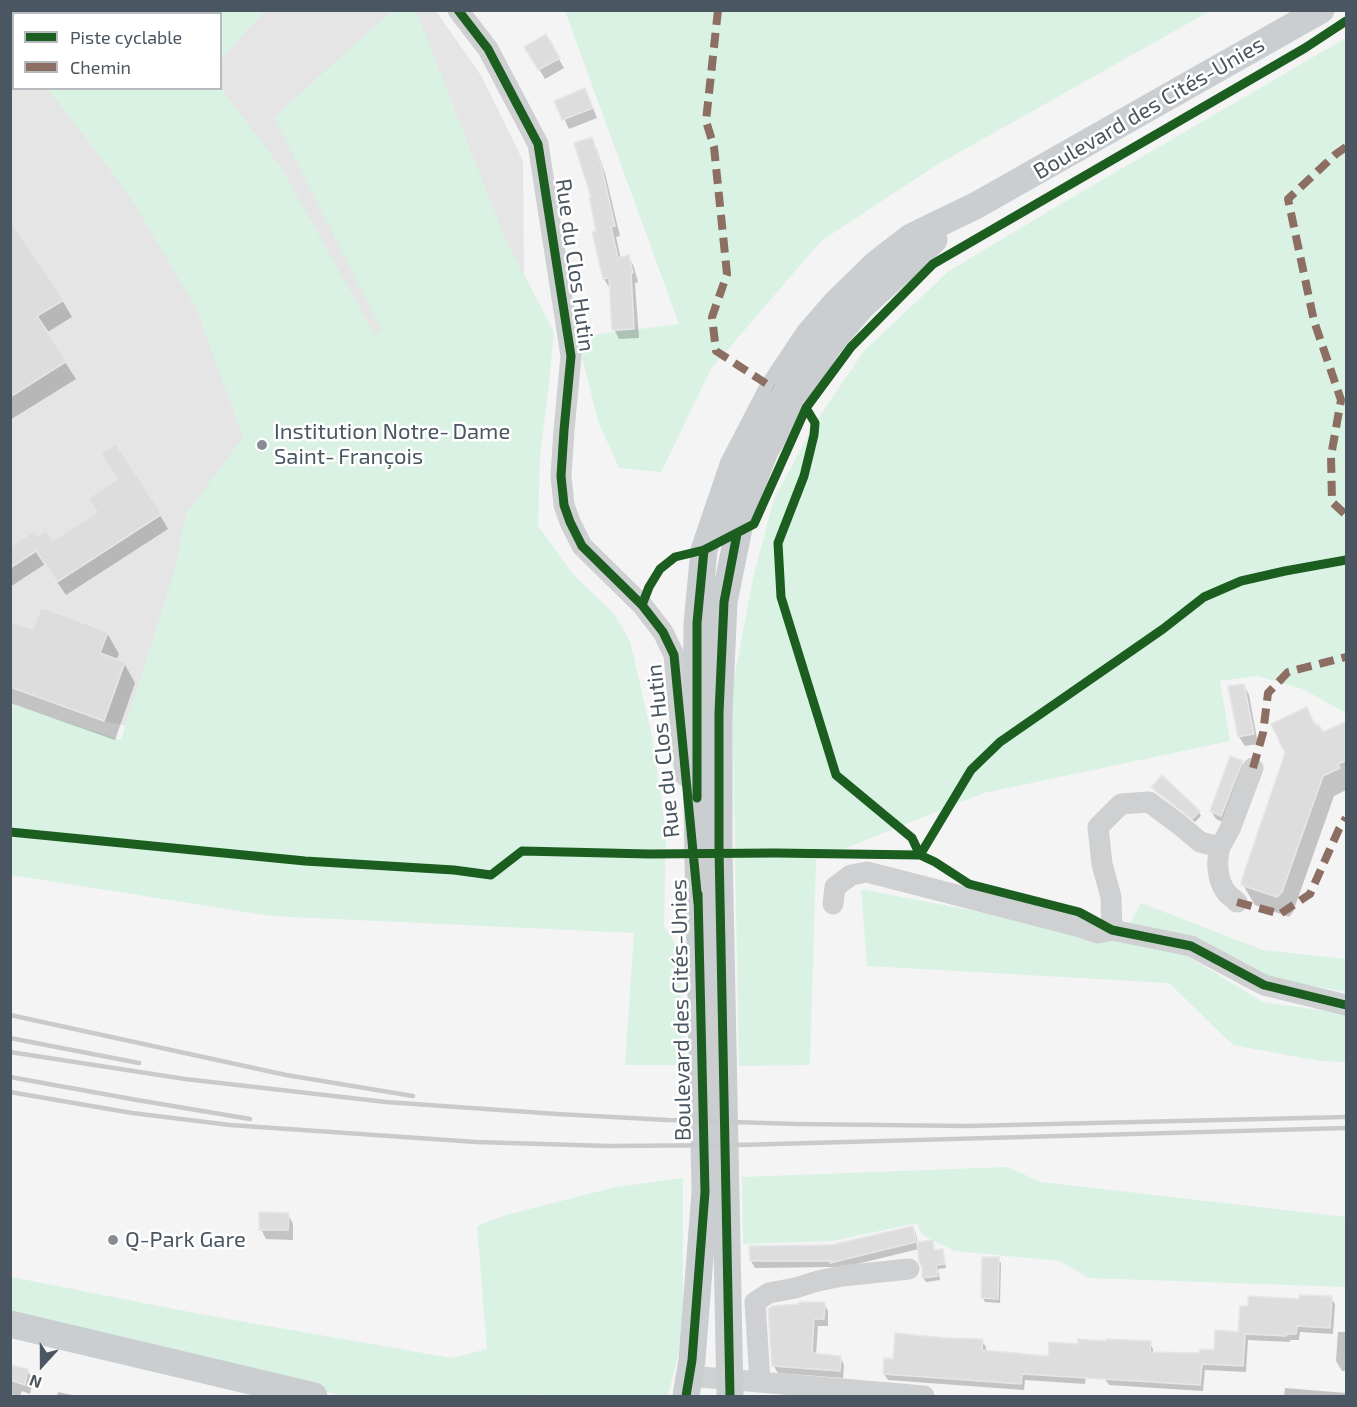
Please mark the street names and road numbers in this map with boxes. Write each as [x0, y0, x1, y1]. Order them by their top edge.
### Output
street label: Boulevard des Cités-Unies [1029, 31, 1269, 185]
street label: Rue du Clos Hutin [550, 177, 600, 353]
street label: Rue du Clos Hutin [641, 663, 685, 839]
street label: Boulevard des Cités-Unies [666, 879, 696, 1141]

